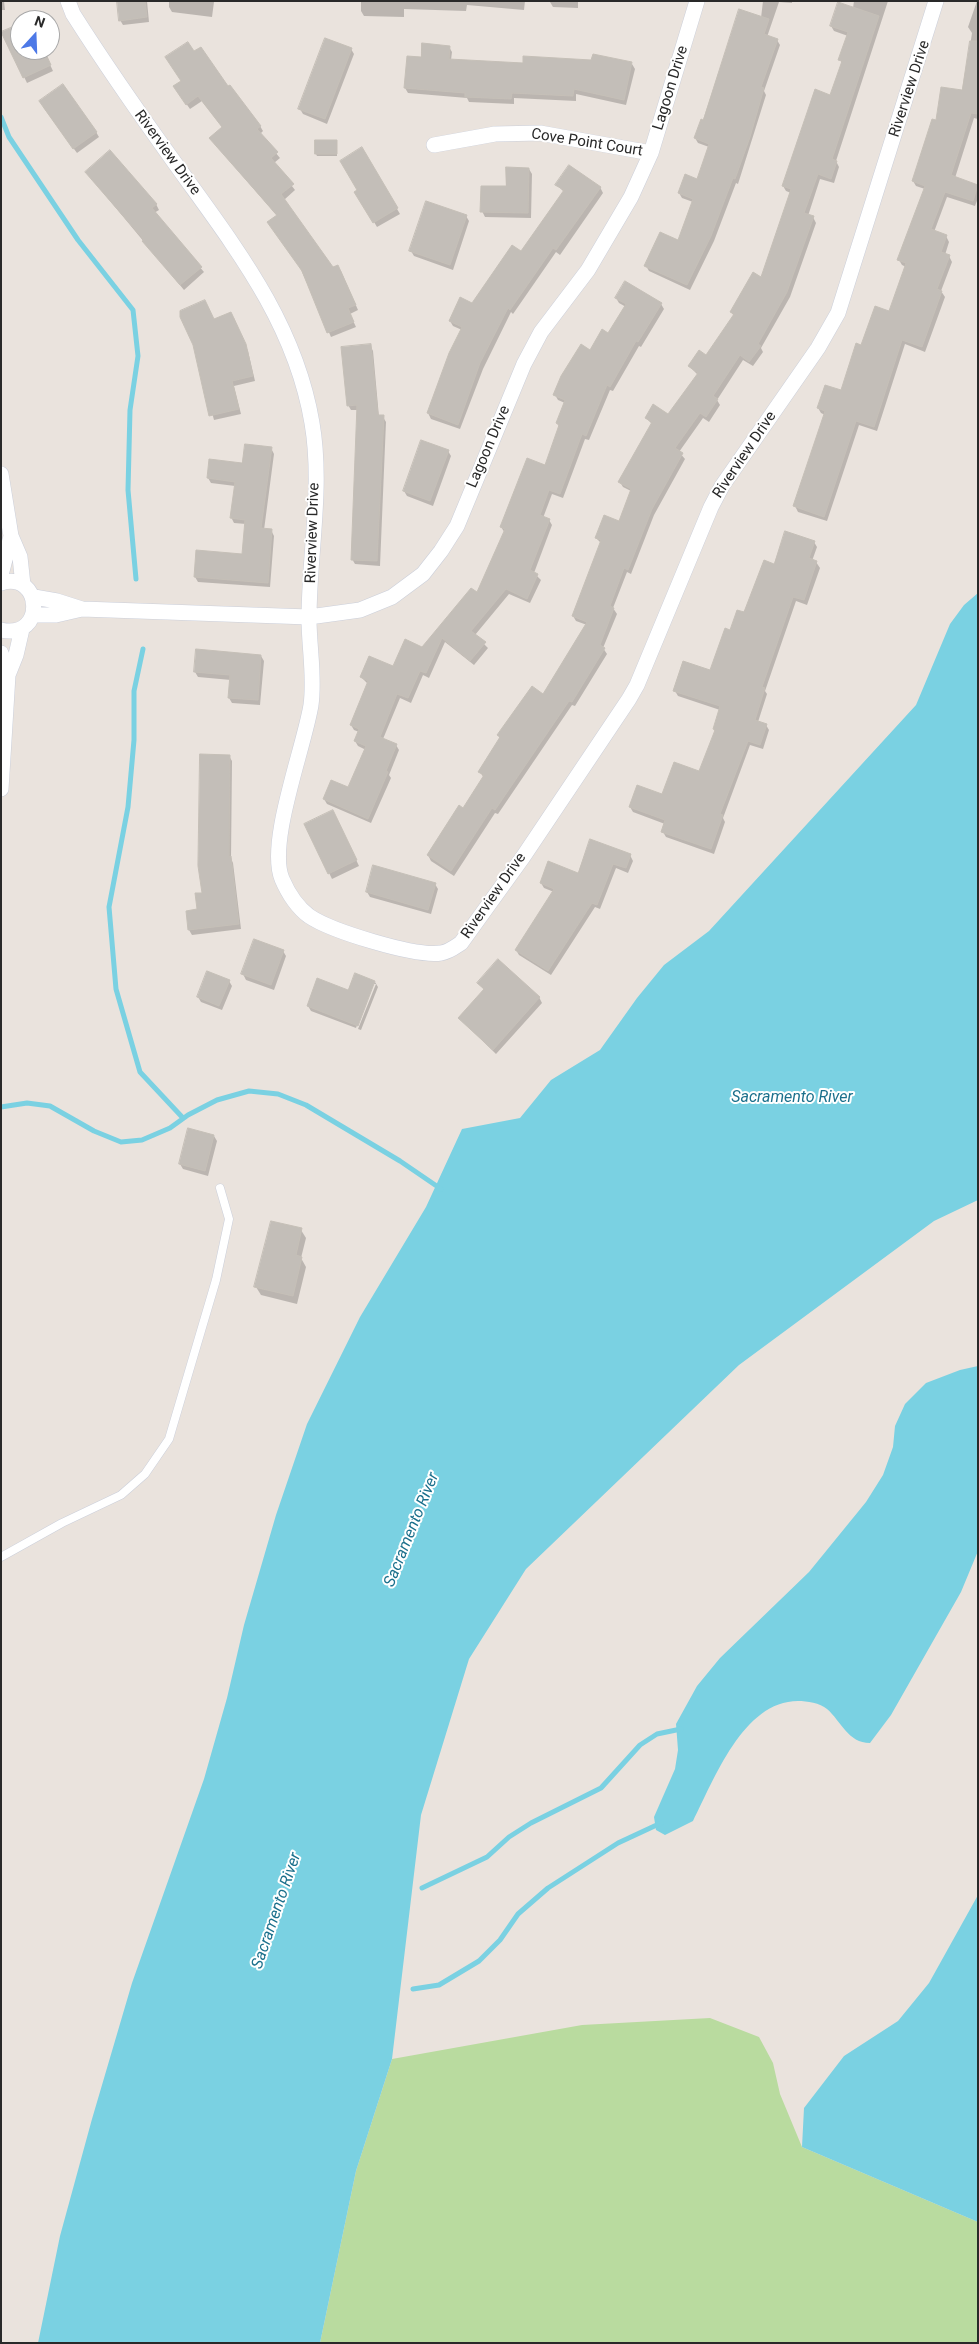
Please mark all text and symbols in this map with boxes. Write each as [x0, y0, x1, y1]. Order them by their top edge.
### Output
north arrow [10, 10, 60, 60]
text: N [32, 13, 47, 31]
street label: Riverview Drive [886, 38, 934, 140]
street label: Lagoon Drive [650, 44, 692, 132]
street label: Riverview Drive [130, 107, 204, 199]
street label: Cove Point Court [530, 125, 644, 161]
street label: Lagoon Drive [464, 403, 514, 491]
street label: Riverview Drive [709, 408, 781, 502]
street label: Riverview Drive [302, 482, 324, 584]
street label: Riverview Drive [458, 850, 530, 942]
water label: Sacramento River [731, 1088, 853, 1108]
water label: Sacramento River [380, 1470, 444, 1590]
water label: Sacramento River [248, 1850, 306, 1972]

